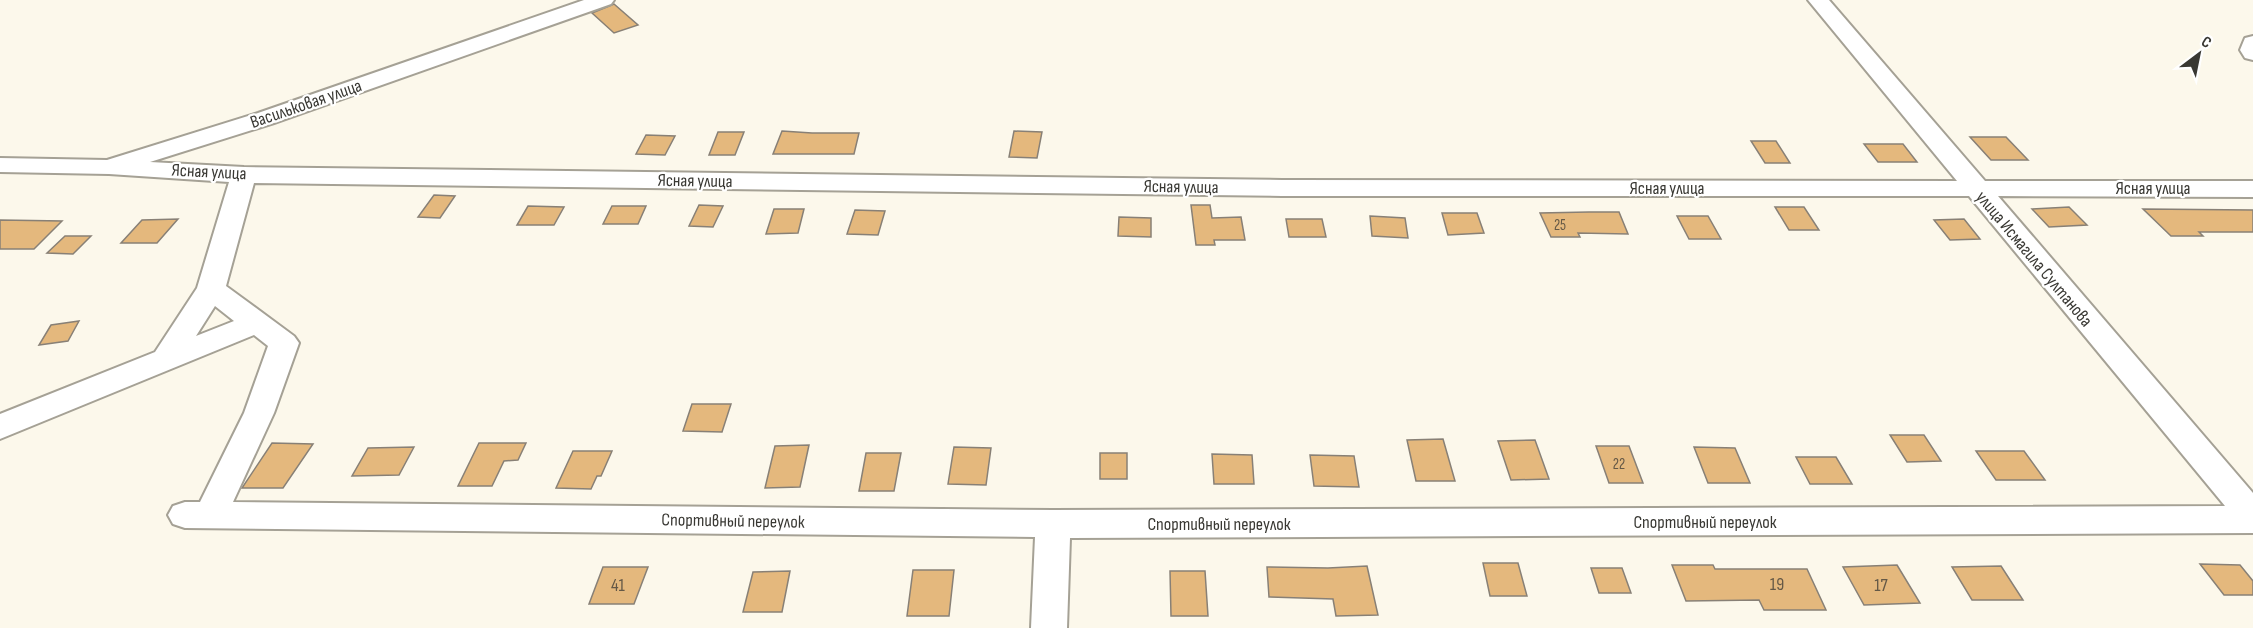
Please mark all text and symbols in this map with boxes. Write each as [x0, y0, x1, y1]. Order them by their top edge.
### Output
north arrow [2169, 24, 2229, 84]
text: С [2198, 32, 2215, 53]
street label: Васильковая улица [247, 75, 365, 133]
street label: Ясная улица [171, 160, 247, 184]
street label: Ясная улица [657, 170, 733, 192]
street label: Ясная улица [1143, 176, 1219, 198]
street label: Ясная улица [1630, 178, 1704, 199]
street label: Ясная улица [2116, 178, 2190, 199]
street label: улица Исмагила Султанова [1971, 187, 2097, 331]
house number: 25 [1554, 216, 1566, 235]
house number: 22 [1613, 455, 1625, 474]
street label: Спортивный переулок [661, 509, 805, 533]
street label: Спортивный переулок [1633, 512, 1777, 533]
street label: Спортивный переулок [1147, 514, 1291, 535]
house number: 19 [1770, 574, 1784, 595]
house number: 41 [611, 575, 626, 596]
house number: 17 [1874, 575, 1889, 596]

